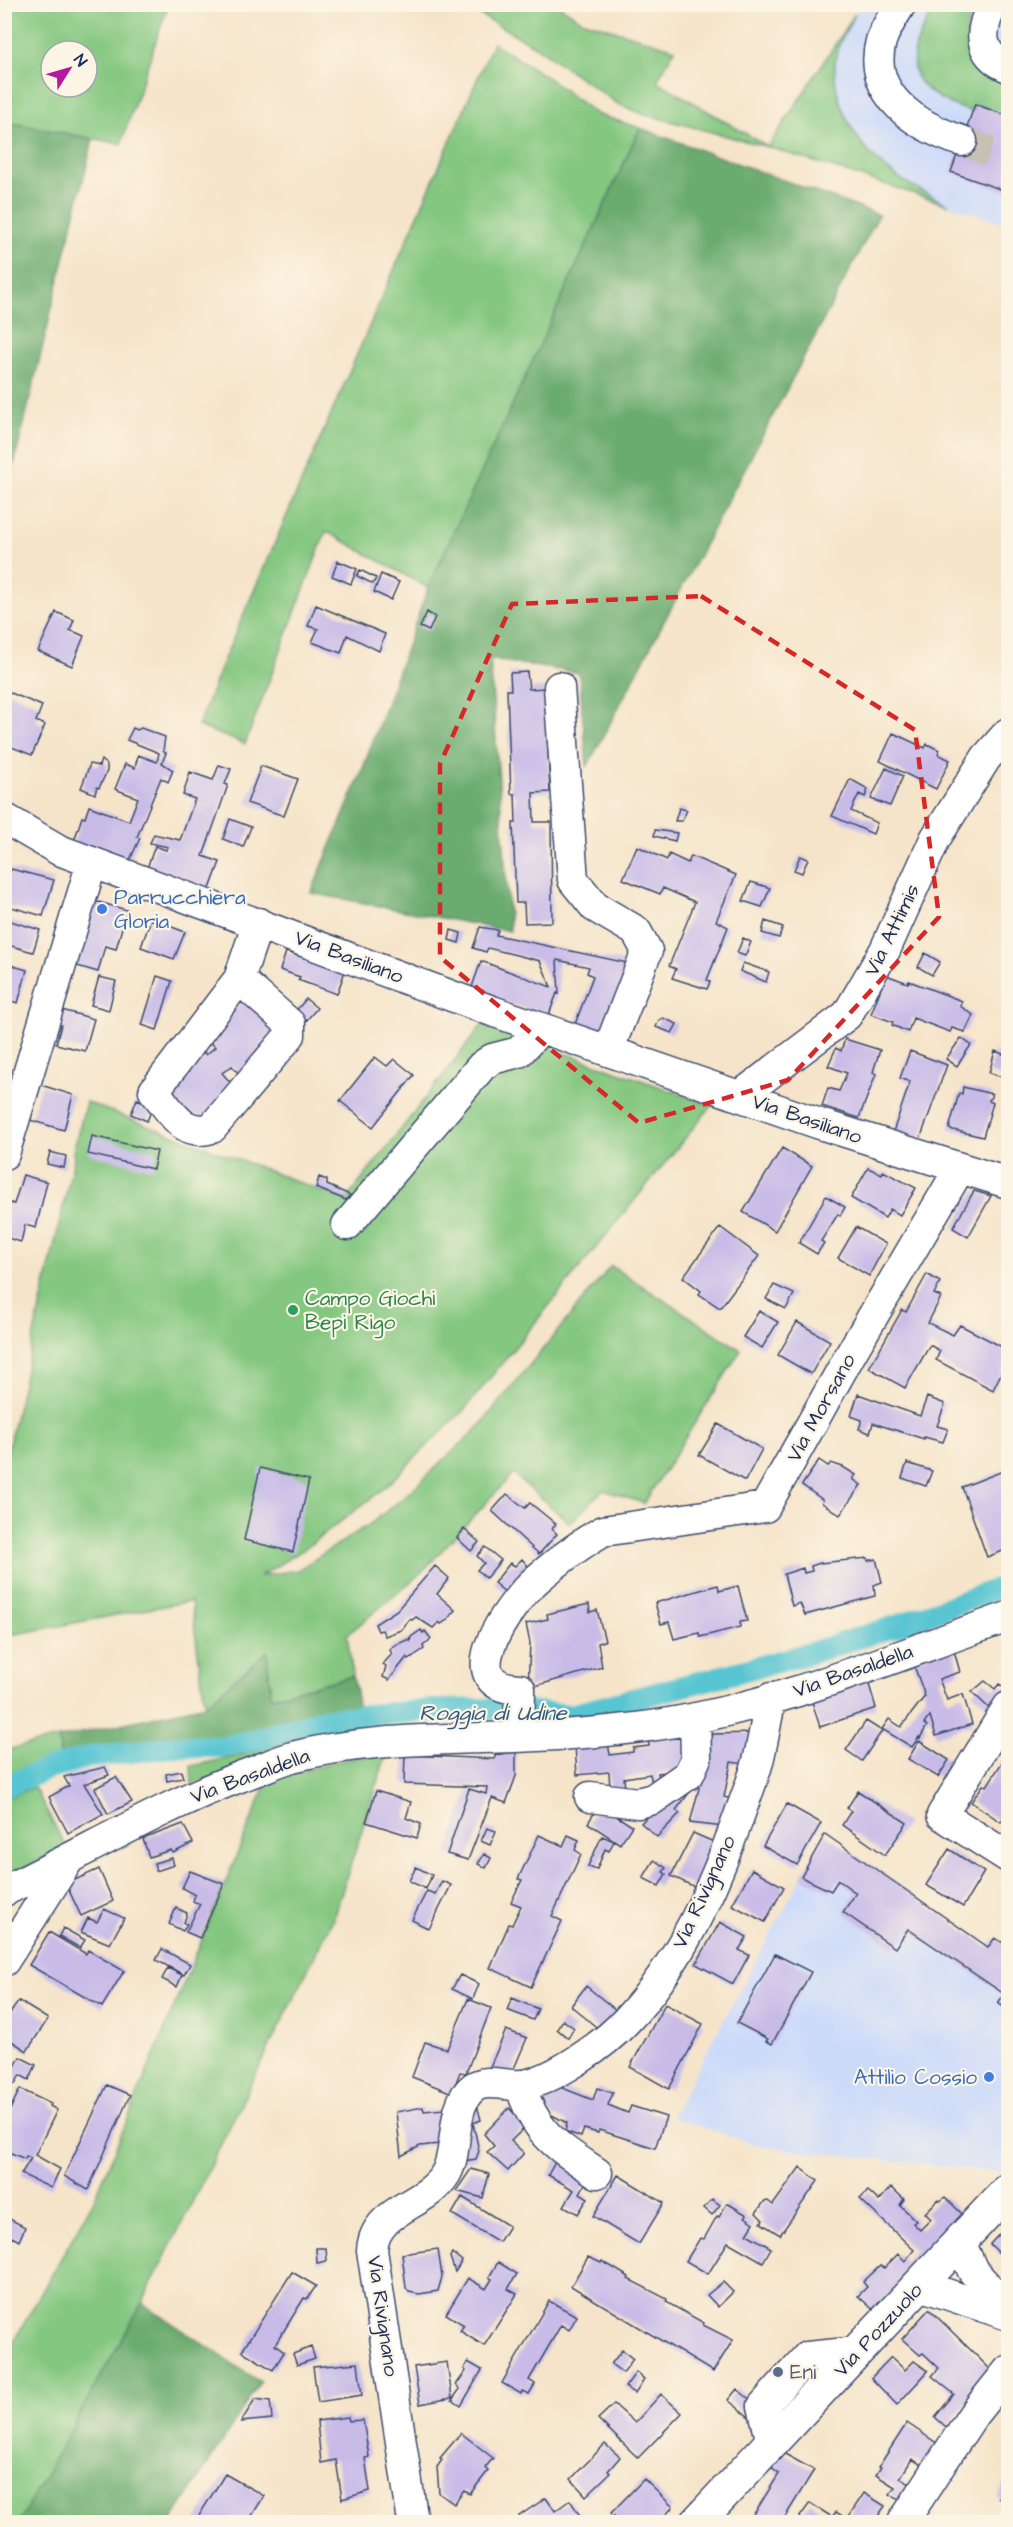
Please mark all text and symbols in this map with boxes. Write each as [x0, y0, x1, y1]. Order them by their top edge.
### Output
north arrow [39, 39, 99, 99]
text: N [68, 50, 92, 71]
street label: Via Attimis [857, 879, 927, 981]
place label: Parrucchiera Gloria [114, 883, 246, 936]
marker: Parrucchiera Gloria [95, 902, 109, 916]
street label: Via Basiliano [290, 923, 408, 991]
street label: Via Basiliano [748, 1087, 866, 1151]
place label: Campo Giochi Bepi Rigo [305, 1284, 435, 1339]
marker: Campo Giochi Bepi Rigo [286, 1303, 300, 1317]
street label: Via Morsano [779, 1348, 863, 1467]
street label: Via Basaldella [789, 1637, 917, 1705]
water label: Roggia di Udine [419, 1698, 568, 1730]
street label: Via Basaldella [186, 1741, 314, 1811]
street label: Via Rivignano [665, 1830, 745, 1954]
place label: Attilio Cossio [854, 2063, 977, 2092]
marker: Attilio Cossio [982, 2070, 996, 2084]
street label: Via Rivignano [358, 2254, 406, 2379]
street label: Via Pozzuolo [827, 2276, 929, 2383]
place label: Eni [790, 2358, 816, 2387]
marker: Eni [771, 2365, 785, 2379]

